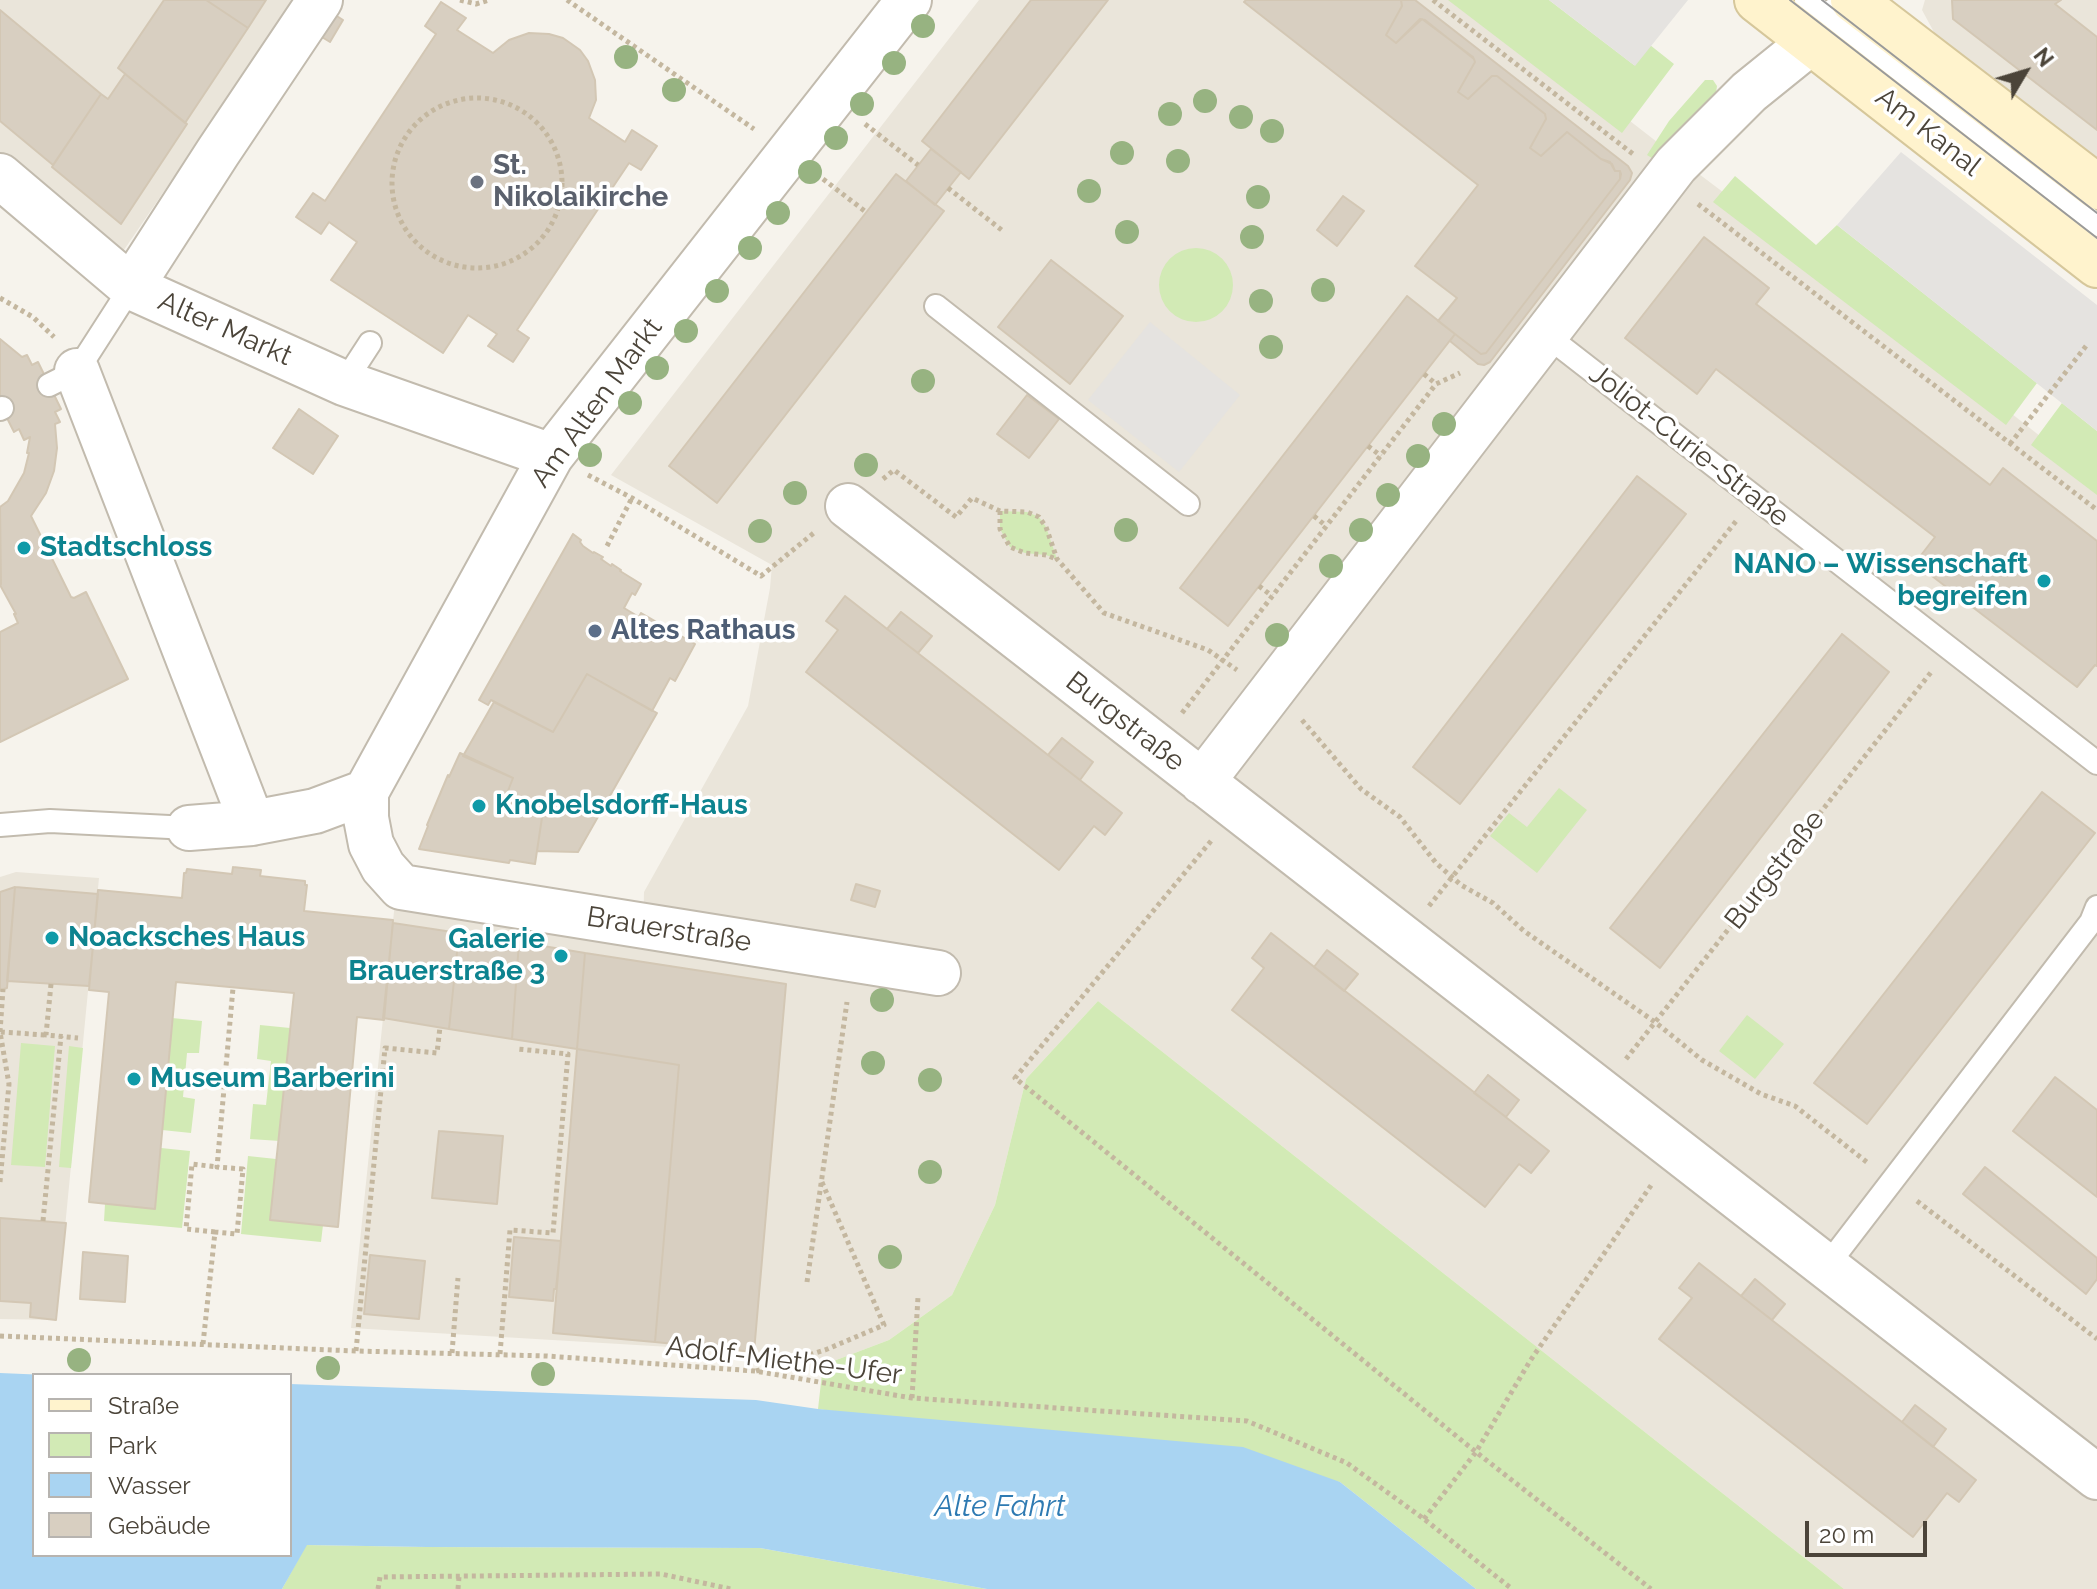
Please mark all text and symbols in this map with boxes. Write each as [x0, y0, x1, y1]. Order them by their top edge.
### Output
north arrow [1985, 32, 2065, 112]
text: N [2028, 43, 2059, 72]
street label: Am Kanal [1869, 81, 1987, 183]
place label: St. Nikolaikirche [493, 149, 668, 215]
marker: St. Nikolaikirche [468, 173, 486, 191]
street label: Alter Markt [153, 285, 297, 373]
street label: Am Alten Markt [524, 312, 670, 494]
street label: Joliot-Curie-Straße [1582, 358, 1796, 534]
place label: Stadtschloss [40, 531, 212, 565]
marker: Stadtschloss [15, 539, 33, 557]
place label: NANO – Wissenschaft begreifen [1733, 548, 2028, 614]
marker: NANO – Wissenschaft begreifen [2035, 572, 2053, 590]
place label: Altes Rathaus [611, 614, 795, 648]
marker: Altes Rathaus [586, 622, 604, 640]
street label: Burgstraße [1059, 665, 1191, 779]
place label: Knobelsdorff-Haus [495, 789, 748, 823]
marker: Knobelsdorff-Haus [470, 797, 488, 815]
street label: Burgstraße [1718, 804, 1832, 936]
street label: Brauerstraße [584, 900, 754, 960]
place label: Noacksches Haus [68, 921, 305, 955]
place label: Galerie Brauerstraße 3 [348, 923, 545, 989]
marker: Noacksches Haus [43, 929, 61, 947]
marker: Galerie Brauerstraße 3 [552, 947, 570, 965]
place label: Museum Barberini [150, 1062, 395, 1096]
marker: Museum Barberini [125, 1070, 143, 1088]
street label: Adolf-Miethe-Ufer [664, 1330, 904, 1392]
legend [32, 1373, 292, 1557]
text: Straße [108, 1391, 179, 1420]
text: Park [108, 1431, 157, 1460]
text: Wasser [108, 1471, 191, 1500]
water label: Alte Fahrt [935, 1489, 1065, 1525]
scale bar [1809, 1505, 1931, 1555]
text: Gebäude [108, 1511, 210, 1540]
text: 20 m [1819, 1520, 1874, 1549]

